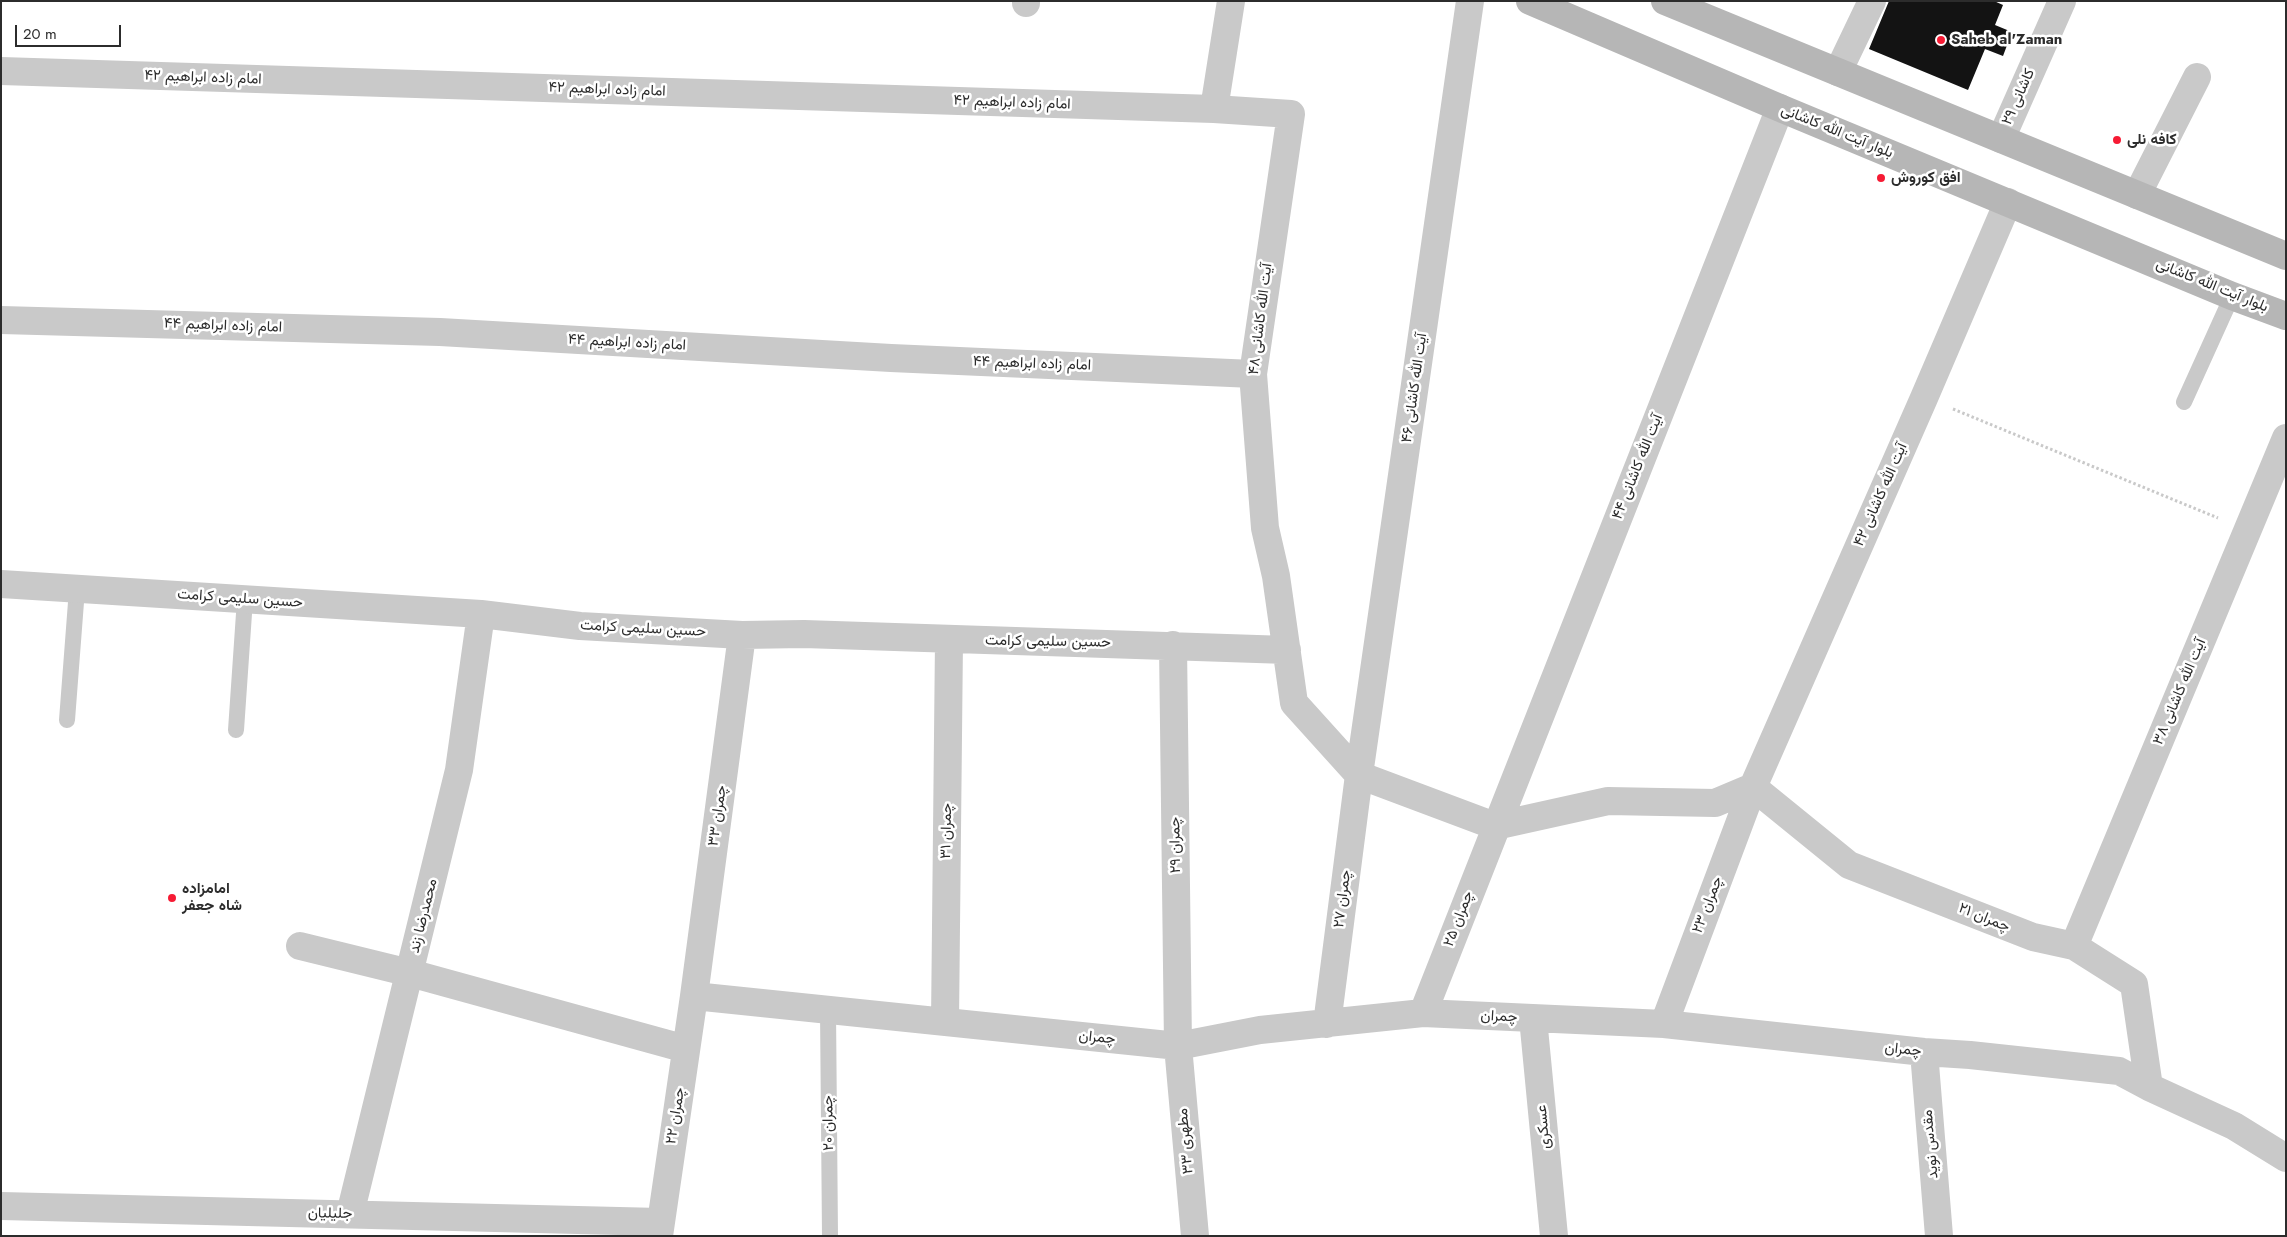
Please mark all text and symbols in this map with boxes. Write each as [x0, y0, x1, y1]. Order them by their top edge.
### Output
scale bar [18, 15, 124, 47]
text: 20 m [23, 23, 57, 45]
place label: Saheb al'Zaman [1951, 31, 2062, 49]
marker: Saheb al'Zaman [1935, 34, 1947, 46]
street label: کاشانی ۲۹ [1999, 66, 2039, 128]
street label: امام زاده ابراهیم ۴۲ [144, 67, 262, 89]
street label: امام زاده ابراهیم ۴۲ [548, 79, 666, 101]
street label: امام زاده ابراهیم ۴۲ [953, 92, 1071, 114]
street label: بلوار آیت الله کاشانی [1778, 101, 1896, 163]
place label: کافه نلی [2127, 131, 2176, 149]
marker: کافه نلی [2111, 134, 2123, 146]
place label: افق کوروش [1891, 169, 1961, 187]
marker: افق کوروش [1875, 172, 1887, 184]
street label: بلوار آیت الله کاشانی [2153, 255, 2271, 317]
street label: آیت الله کاشانی ۴۸ [1245, 262, 1277, 376]
street label: امام زاده ابراهیم ۴۴ [164, 315, 282, 337]
street label: امام زاده ابراهیم ۴۴ [567, 331, 687, 355]
street label: آیت الله کاشانی ۴۶ [1398, 332, 1432, 444]
street label: امام زاده ابراهیم ۴۴ [973, 353, 1091, 375]
street label: آیت الله کاشانی ۴۴ [1609, 412, 1667, 522]
street label: آیت الله کاشانی ۴۲ [1850, 441, 1912, 549]
street label: حسین سلیمی کرامت [177, 586, 303, 612]
street label: حسین سلیمی کرامت [580, 617, 706, 641]
street label: حسین سلیمی کرامت [985, 632, 1111, 652]
street label: آیت الله کاشانی ۳۸ [2150, 636, 2210, 748]
street label: چمران ۳۳ [705, 784, 731, 848]
street label: چمران ۳۱ [938, 803, 956, 859]
street label: چمران ۲۹ [1167, 817, 1185, 873]
street label: چمران ۲۷ [1331, 869, 1355, 929]
street label: چمران ۲۳ [1689, 874, 1727, 936]
street label: محمدرضا زند [406, 877, 442, 955]
place label: امامزاده شاه جعفر [182, 880, 242, 915]
street label: چمران ۲۵ [1440, 889, 1478, 949]
marker: امامزاده شاه جعفر [166, 892, 178, 904]
street label: چمران ۲۱ [1956, 900, 2012, 936]
street label: چمران [1480, 1007, 1518, 1027]
street label: چمران [1078, 1027, 1116, 1049]
street label: چمران [1884, 1039, 1922, 1061]
street label: چمران ۲۲ [663, 1086, 689, 1146]
street label: چمران ۲۰ [820, 1095, 838, 1151]
street label: عسکری [1533, 1104, 1555, 1150]
street label: مطهری ۳۳ [1174, 1107, 1198, 1175]
street label: مقدس نوید [1919, 1109, 1943, 1179]
street label: جلیلیان [308, 1205, 352, 1223]

